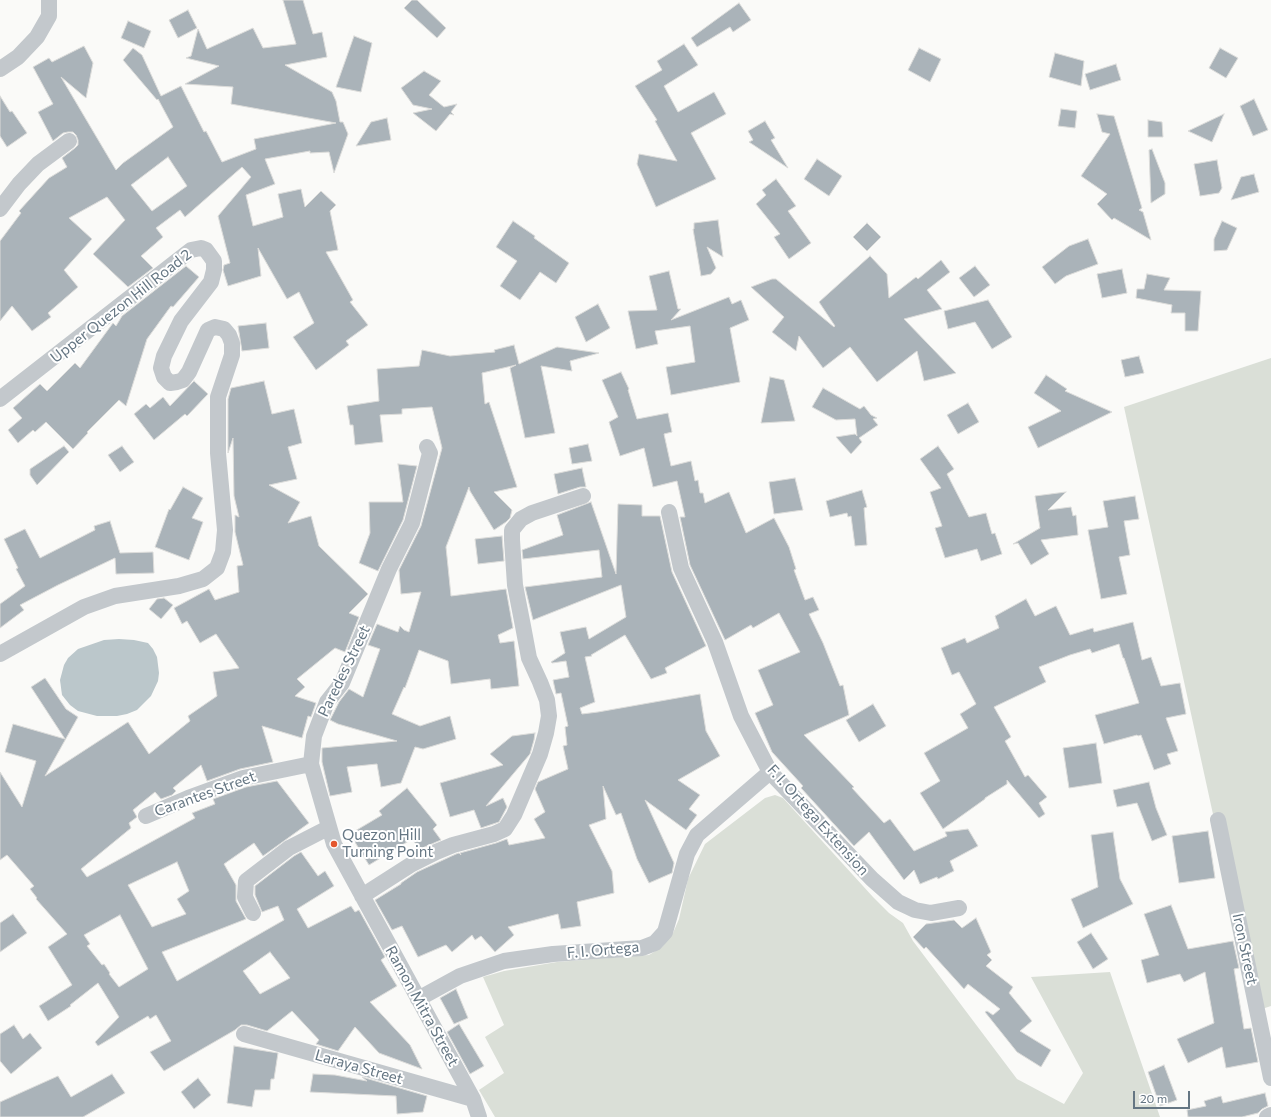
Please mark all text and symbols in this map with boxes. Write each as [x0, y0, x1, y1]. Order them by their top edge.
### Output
street label: Upper Quezon Hill Road 2 [47, 245, 195, 367]
street label: Paredes Street [314, 622, 374, 720]
street label: F. I. Ortega Extension [763, 761, 873, 879]
street label: Carantes Street [152, 767, 258, 821]
place label: Quezon Hill Turning Point [342, 826, 433, 861]
marker: Quezon Hill Turning Point [329, 839, 339, 849]
street label: Iron Street [1229, 912, 1261, 986]
street label: F. I. Ortega [566, 938, 640, 962]
street label: Ramon Mitra Street [381, 943, 463, 1069]
street label: Laraya Street [313, 1046, 405, 1088]
scale bar [1135, 1083, 1192, 1109]
text: 20 m [1140, 1091, 1167, 1105]

